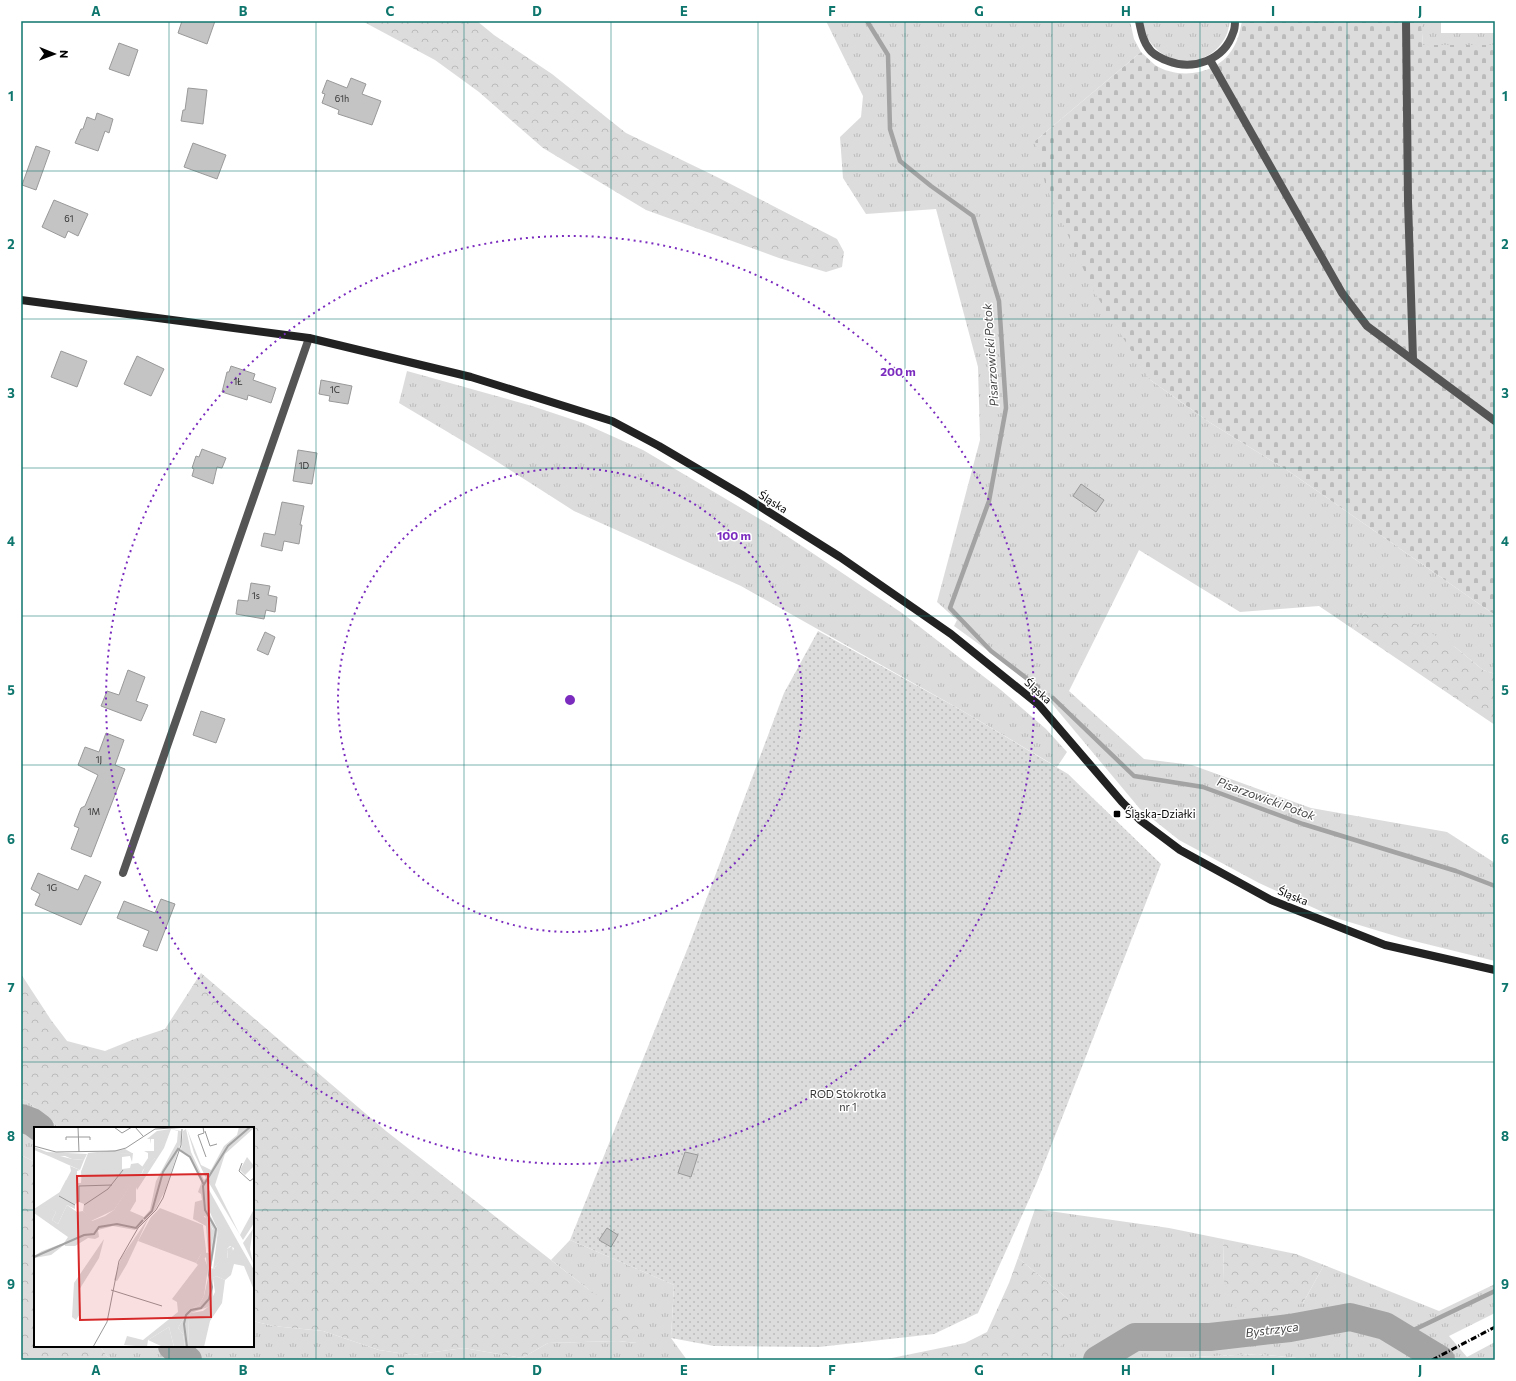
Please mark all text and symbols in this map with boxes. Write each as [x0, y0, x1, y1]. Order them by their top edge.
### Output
text: A [91, 3, 101, 19]
text: B [239, 3, 248, 19]
text: C [386, 3, 395, 19]
text: D [532, 3, 542, 19]
text: E [680, 3, 688, 19]
text: F [828, 3, 836, 19]
text: G [974, 3, 984, 19]
text: H [1121, 3, 1131, 19]
text: I [1271, 3, 1275, 19]
text: J [1418, 3, 1422, 19]
north arrow [34, 34, 74, 74]
text: N [58, 50, 71, 58]
text: 1 [8, 88, 14, 104]
text: 1 [1502, 88, 1508, 104]
house number: 61h [335, 93, 349, 104]
house number: 61 [64, 213, 74, 224]
text: 2 [7, 236, 15, 252]
text: 2 [1501, 236, 1509, 252]
water label: Pisarzowicki Potok [979, 303, 1001, 407]
text: 200 m [880, 364, 916, 378]
house number: 1Ł [233, 376, 243, 387]
house number: 1C [330, 384, 340, 395]
text: 3 [7, 385, 15, 401]
text: 3 [1501, 385, 1509, 401]
house number: 1D [299, 460, 310, 471]
street label: Śląska [756, 487, 791, 515]
text: 100 m [717, 528, 751, 542]
text: 4 [7, 533, 15, 549]
text: 4 [1501, 533, 1509, 549]
house number: 1s [252, 590, 260, 601]
street label: Śląska [1022, 675, 1055, 706]
text: 5 [7, 682, 15, 698]
text: 5 [1501, 682, 1509, 698]
centre of rings [563, 693, 577, 707]
house number: 1J [96, 754, 102, 765]
water label: Pisarzowicki Potok [1215, 774, 1318, 822]
house number: 1M [88, 806, 101, 817]
place label: Śląska-Działki [1125, 806, 1196, 820]
marker: Śląska-Działki [1112, 809, 1122, 819]
text: 6 [7, 831, 15, 847]
text: 6 [1501, 831, 1509, 847]
house number: 1G [47, 882, 57, 893]
street label: Śląska [1276, 883, 1311, 908]
text: 7 [7, 979, 15, 995]
text: 7 [1501, 979, 1509, 995]
park label: ROD Stokrotka nr 1 [810, 1087, 886, 1113]
inset map [34, 1127, 254, 1347]
text: 8 [7, 1128, 15, 1144]
text: 8 [1501, 1128, 1509, 1144]
text: 9 [7, 1276, 15, 1292]
text: 9 [1501, 1276, 1509, 1292]
water label: Bystrzyca [1245, 1319, 1299, 1339]
text: A [91, 1362, 101, 1378]
text: B [239, 1362, 248, 1378]
text: C [386, 1362, 395, 1378]
text: D [532, 1362, 542, 1378]
text: E [680, 1362, 688, 1378]
text: F [828, 1362, 836, 1378]
text: G [974, 1362, 984, 1378]
text: H [1121, 1362, 1131, 1378]
text: I [1271, 1362, 1275, 1378]
text: J [1418, 1362, 1422, 1378]

